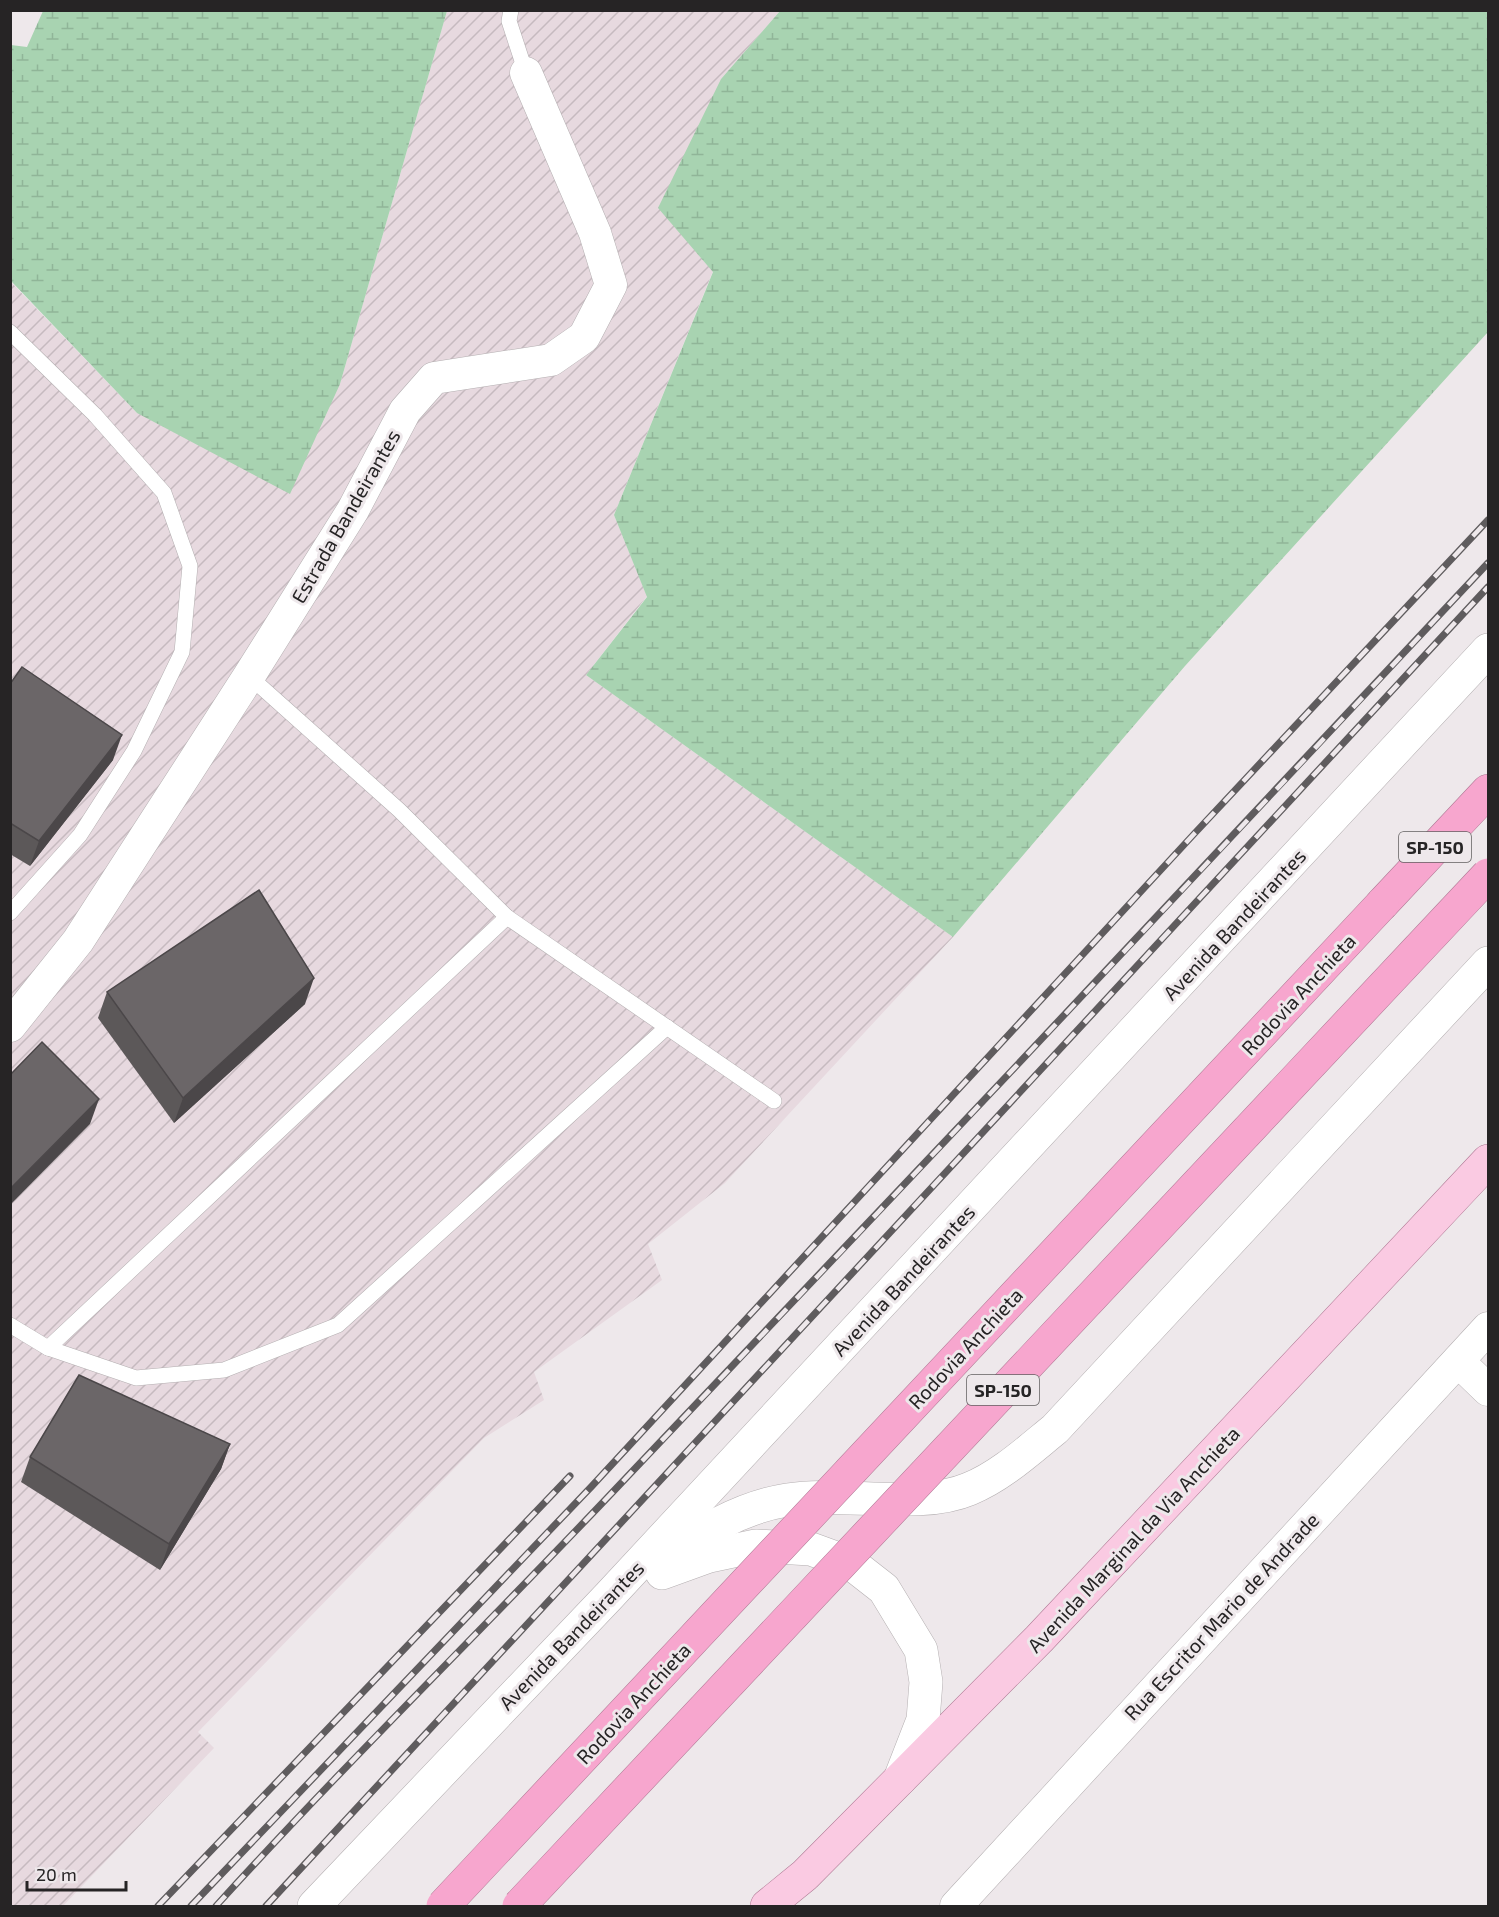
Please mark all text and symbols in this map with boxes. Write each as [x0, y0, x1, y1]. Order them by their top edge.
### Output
street label: Estrada Bandeirantes [286, 425, 404, 607]
road number: SP-150 [1399, 832, 1471, 862]
street label: Avenida Bandeirantes [1158, 843, 1310, 1005]
street label: Rodovia Anchieta [1236, 929, 1360, 1059]
street label: Avenida Bandeirantes [827, 1199, 979, 1361]
street label: Rodovia Anchieta [903, 1283, 1027, 1413]
road number: SP-150 [967, 1375, 1039, 1405]
street label: Avenida Marginal da Via Anchieta [1022, 1421, 1244, 1657]
street label: Rua Escritor Mario de Andrade [1119, 1507, 1323, 1725]
street label: Avenida Bandeirantes [494, 1555, 648, 1715]
street label: Rodovia Anchieta [571, 1638, 695, 1768]
scale bar [27, 1854, 126, 1892]
text: 20 m [36, 1863, 77, 1885]

